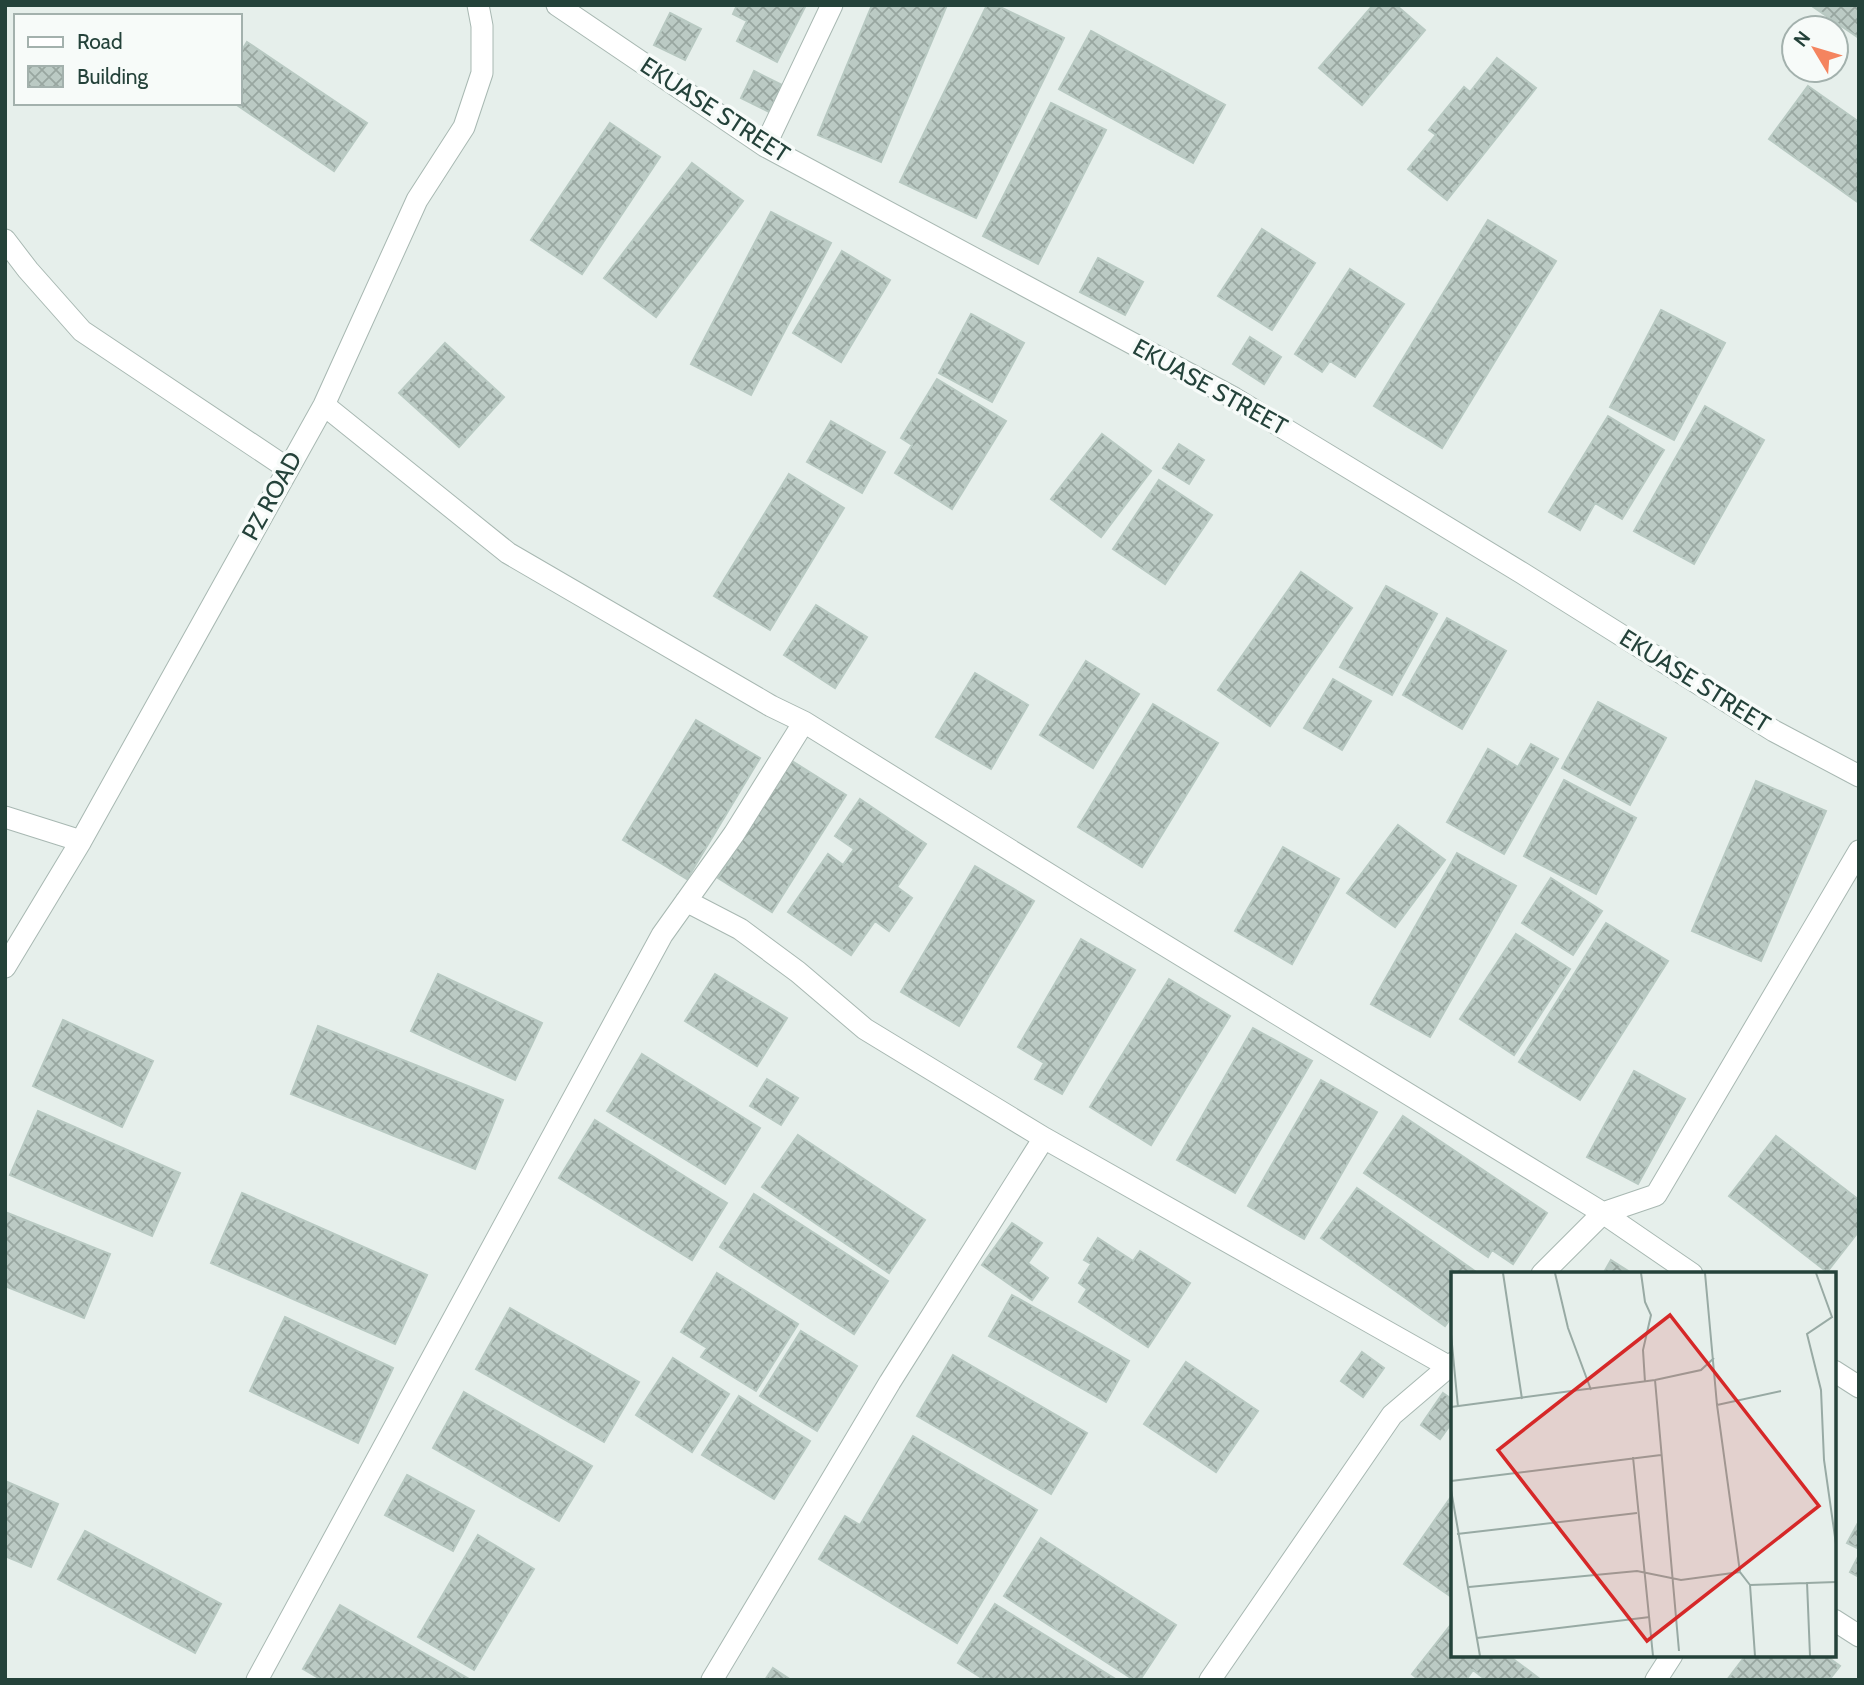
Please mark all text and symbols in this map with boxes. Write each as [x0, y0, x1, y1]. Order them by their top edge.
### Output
legend [14, 14, 242, 105]
north arrow [1780, 14, 1850, 84]
text: N [1789, 26, 1815, 51]
text: Road [77, 29, 123, 54]
street label: EKUASE STREET [635, 51, 795, 169]
text: Building [77, 64, 149, 89]
street label: EKUASE STREET [1128, 332, 1293, 441]
street label: PZ ROAD [235, 446, 308, 545]
street label: EKUASE STREET [1615, 623, 1776, 739]
inset map [1451, 1272, 1836, 1657]

